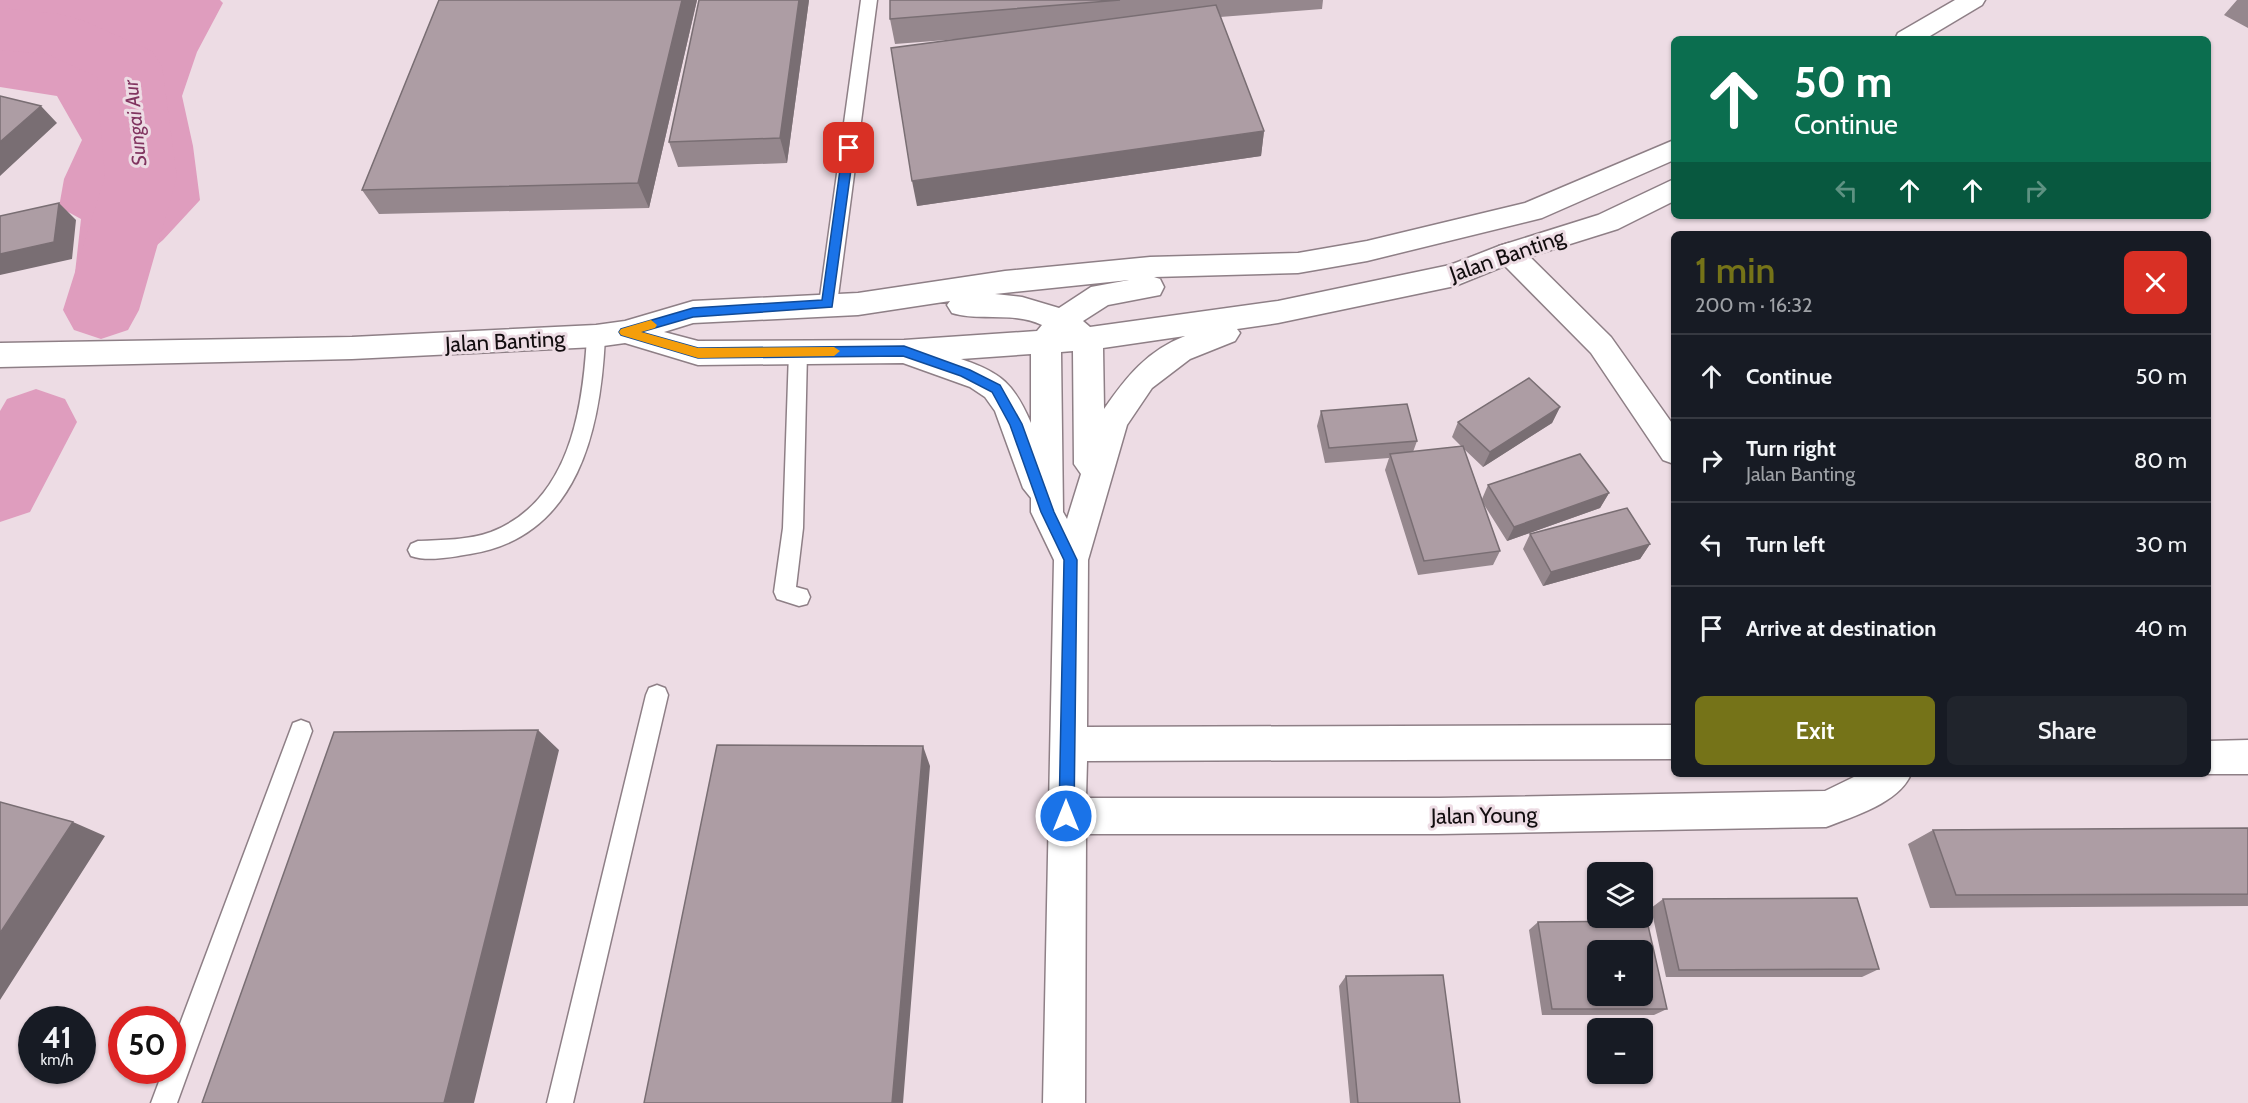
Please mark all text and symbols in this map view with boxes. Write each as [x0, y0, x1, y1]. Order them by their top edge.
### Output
text: 50 m [1794, 56, 1892, 108]
icon: ahead [1695, 60, 1773, 138]
water label: Sungai Aur [118, 78, 151, 167]
text: Continue [1794, 108, 1898, 141]
pin [823, 122, 874, 173]
icon: arrive [832, 131, 865, 164]
icon: left [1830, 174, 1863, 207]
icon: ahead [1893, 174, 1926, 207]
icon: ahead [1956, 174, 1989, 207]
icon: right [2019, 174, 2052, 207]
street label: Jalan Banting [1445, 223, 1569, 288]
text: 1 min [1695, 248, 1775, 292]
button: close [2124, 251, 2187, 314]
text: 200 m · 16:32 [1695, 293, 1813, 317]
street label: Jalan Banting [443, 325, 567, 358]
icon: ahead [1695, 360, 1728, 393]
text: Continue [1746, 363, 1832, 390]
text: 50 m [2135, 363, 2187, 390]
text: Turn right [1746, 435, 1836, 462]
icon: right [1695, 444, 1728, 477]
text: 80 m [2134, 447, 2187, 474]
text: Jalan Banting [1746, 462, 1855, 486]
icon: left [1695, 528, 1728, 561]
text: Turn left [1746, 531, 1825, 558]
text: 30 m [2135, 531, 2187, 558]
icon: arrive [1695, 612, 1728, 645]
text: Arrive at destination [1746, 615, 1936, 642]
text: 40 m [2135, 615, 2187, 642]
button: Exit [1695, 696, 1935, 765]
button: Share [1947, 696, 2187, 765]
position arrow [1034, 784, 1098, 848]
street label: Jalan Young [1430, 801, 1538, 830]
map controls [1587, 862, 1653, 1084]
button: layers [1587, 862, 1653, 928]
button: + [1587, 940, 1653, 1006]
speed limit sign: 50 [108, 1006, 186, 1084]
button: − [1587, 1018, 1653, 1084]
text: 41 [42, 1019, 72, 1056]
text: km/h [41, 1051, 73, 1069]

